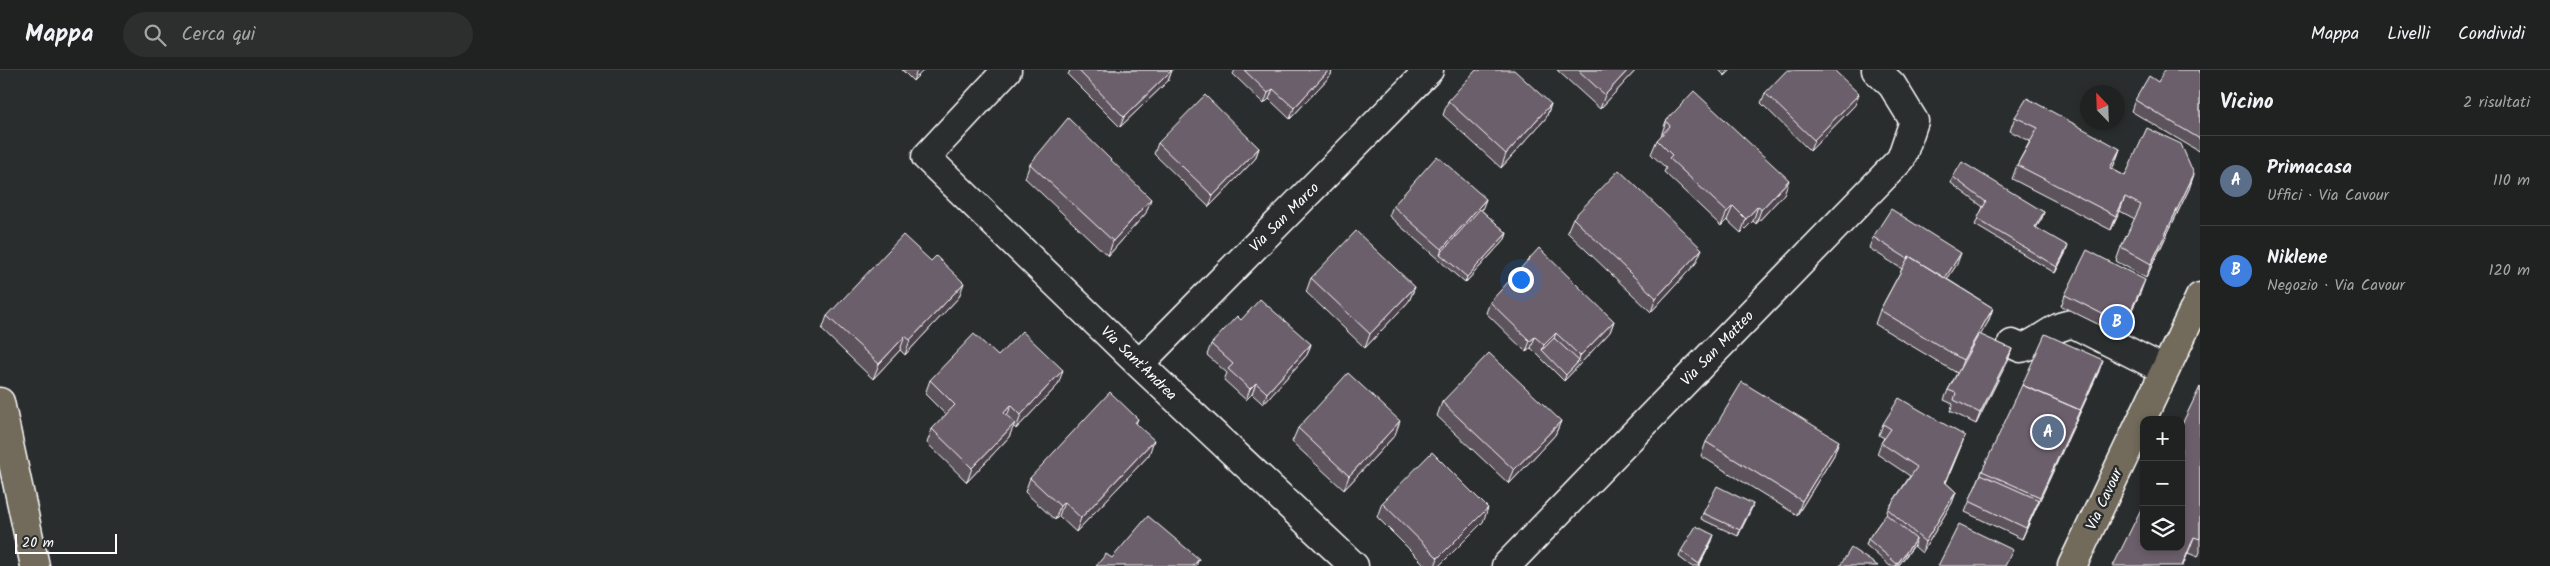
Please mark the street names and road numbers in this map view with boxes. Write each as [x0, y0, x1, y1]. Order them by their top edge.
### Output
street label: Via San Marco [1244, 177, 1325, 258]
street label: Via San Matteo [1675, 305, 1760, 392]
street label: Via Sant'Andrea [1094, 321, 1182, 407]
street label: Via Cavour [2080, 464, 2130, 534]

